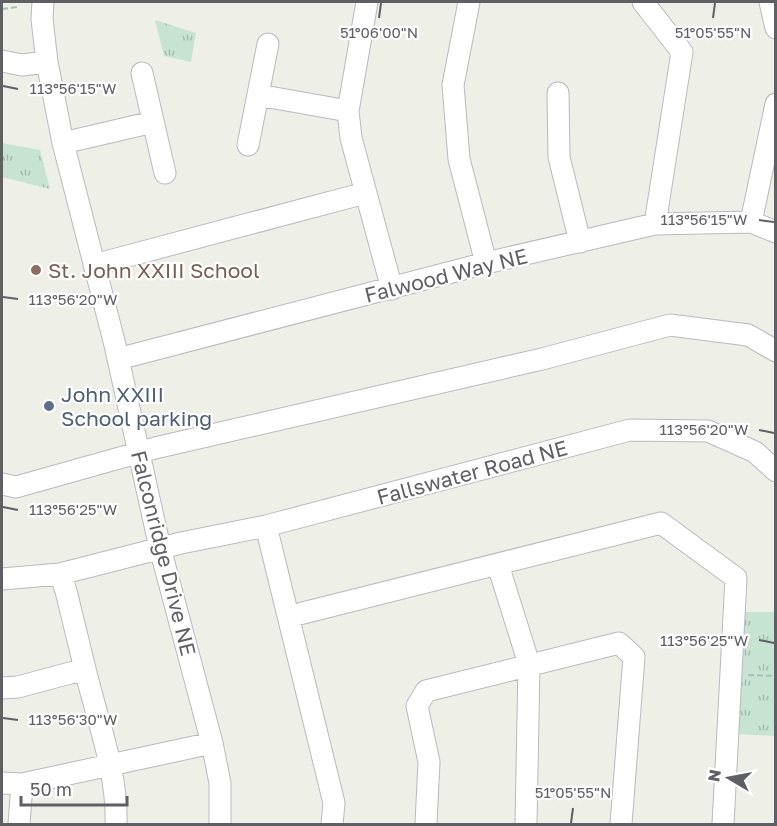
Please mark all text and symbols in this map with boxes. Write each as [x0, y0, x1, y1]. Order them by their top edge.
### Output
text: 51°06'00"N [340, 23, 418, 41]
text: 51°05'55"N [675, 23, 751, 41]
text: 113°56'15"W [30, 79, 116, 97]
text: 113°56'15"W [661, 210, 747, 228]
street label: Falwood Way NE [362, 242, 530, 308]
place label: St. John XXIII School [48, 257, 260, 283]
marker: St. John XXIII School [29, 263, 43, 277]
text: 113°56'20"W [29, 290, 117, 308]
place label: John XXIII School parking [61, 381, 212, 431]
marker: John XXIII School parking [42, 399, 56, 413]
text: 113°56'20"W [660, 420, 748, 438]
street label: Fallswater Road NE [374, 434, 570, 510]
street label: Falconridge Drive NE [126, 448, 202, 658]
text: 113°56'25"W [29, 500, 117, 518]
text: 113°56'25"W [660, 631, 748, 649]
text: 113°56'30"W [29, 710, 117, 728]
north arrow [699, 748, 759, 808]
text: N [703, 768, 725, 783]
scale bar [21, 769, 128, 807]
text: 50 m [30, 778, 72, 800]
text: 51°05'55"N [535, 783, 611, 801]

